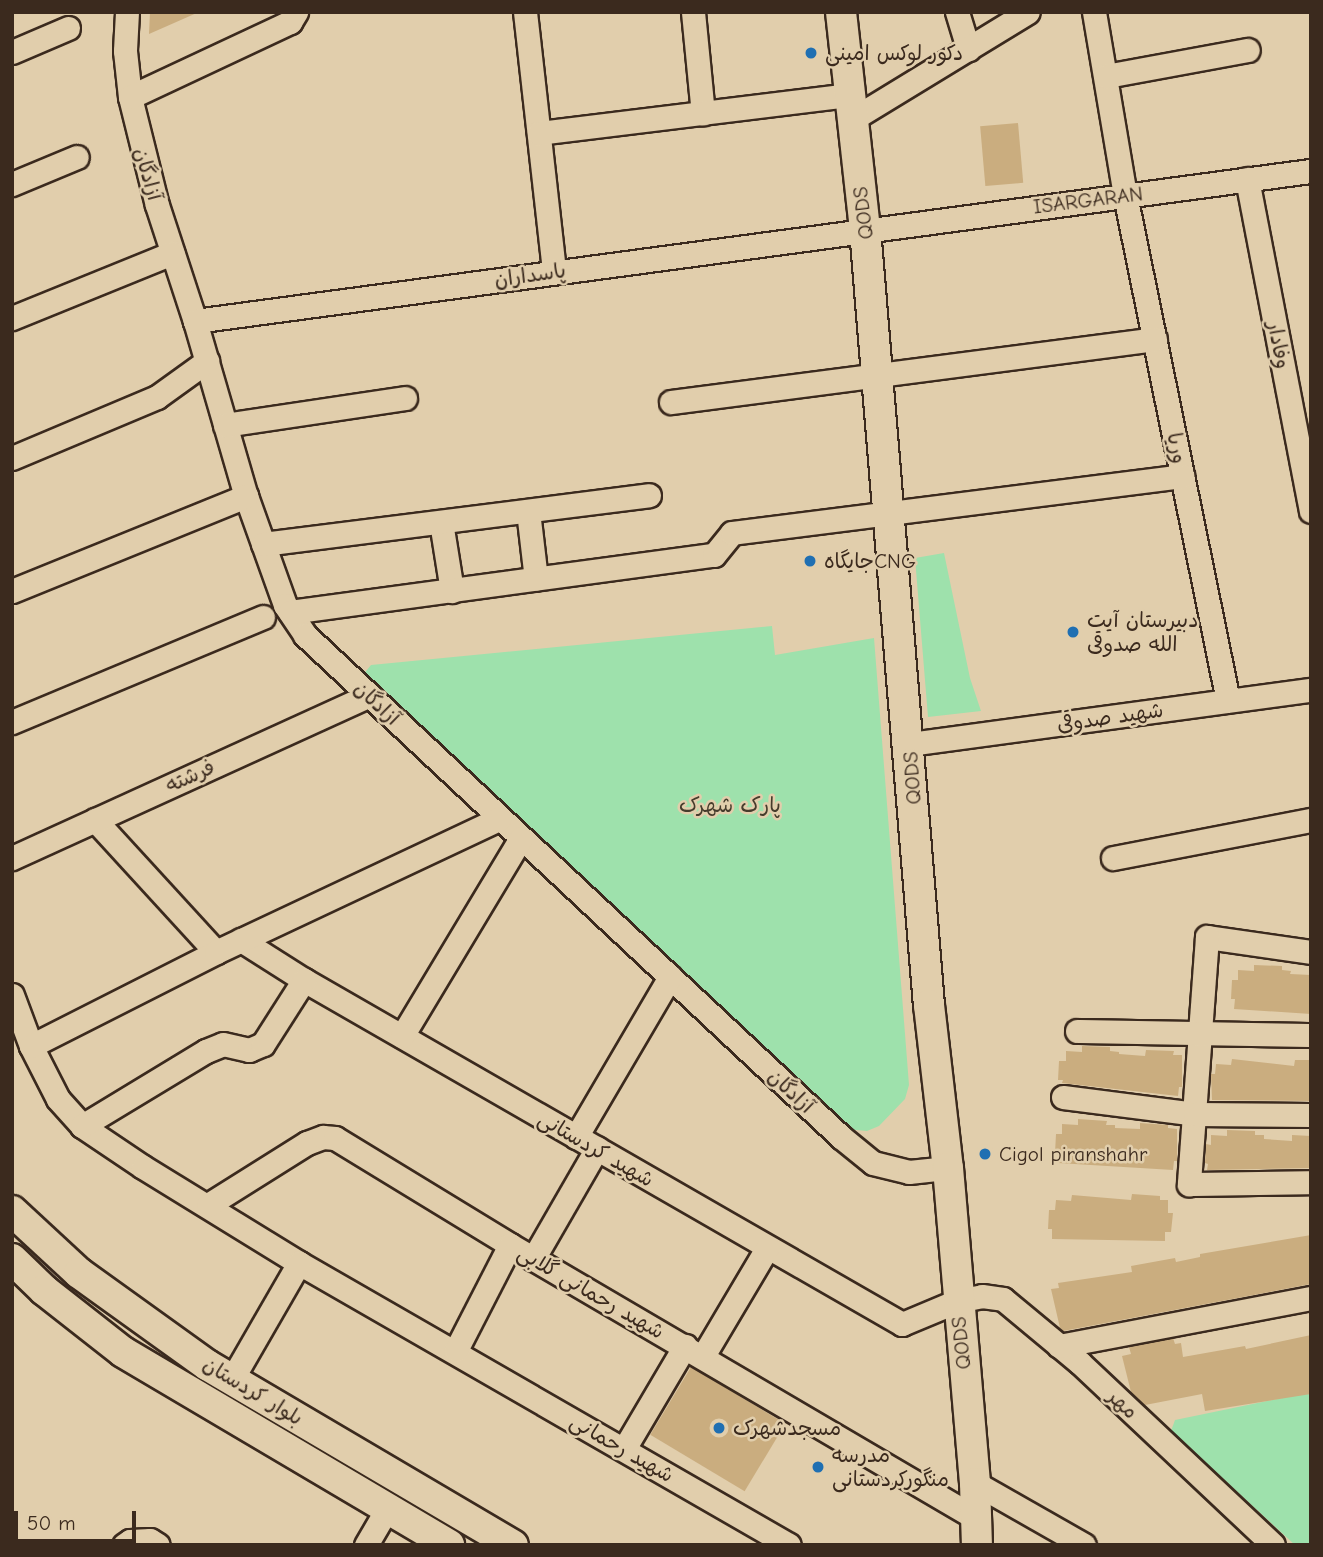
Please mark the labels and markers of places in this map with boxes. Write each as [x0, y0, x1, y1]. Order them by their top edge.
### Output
place label: دکور لوکس امینی [825, 40, 963, 66]
marker: دکور لوکس امینی [803, 45, 819, 61]
place label: جایگاهCNG [824, 548, 916, 574]
marker: جایگاهCNG [802, 553, 818, 569]
place label: دبیرستان آیت الله صدوقی [1087, 607, 1198, 657]
marker: دبیرستان آیت الله صدوقی [1065, 624, 1081, 640]
place label: Cigol piranshahr [999, 1141, 1147, 1167]
marker: Cigol piranshahr [977, 1146, 993, 1162]
place label: مسجدشهرک [733, 1415, 841, 1441]
marker: مسجدشهرک [711, 1420, 727, 1436]
place label: مدرسه منگورکردستانی [832, 1442, 949, 1492]
marker: مدرسه منگورکردستانی [810, 1459, 826, 1475]

